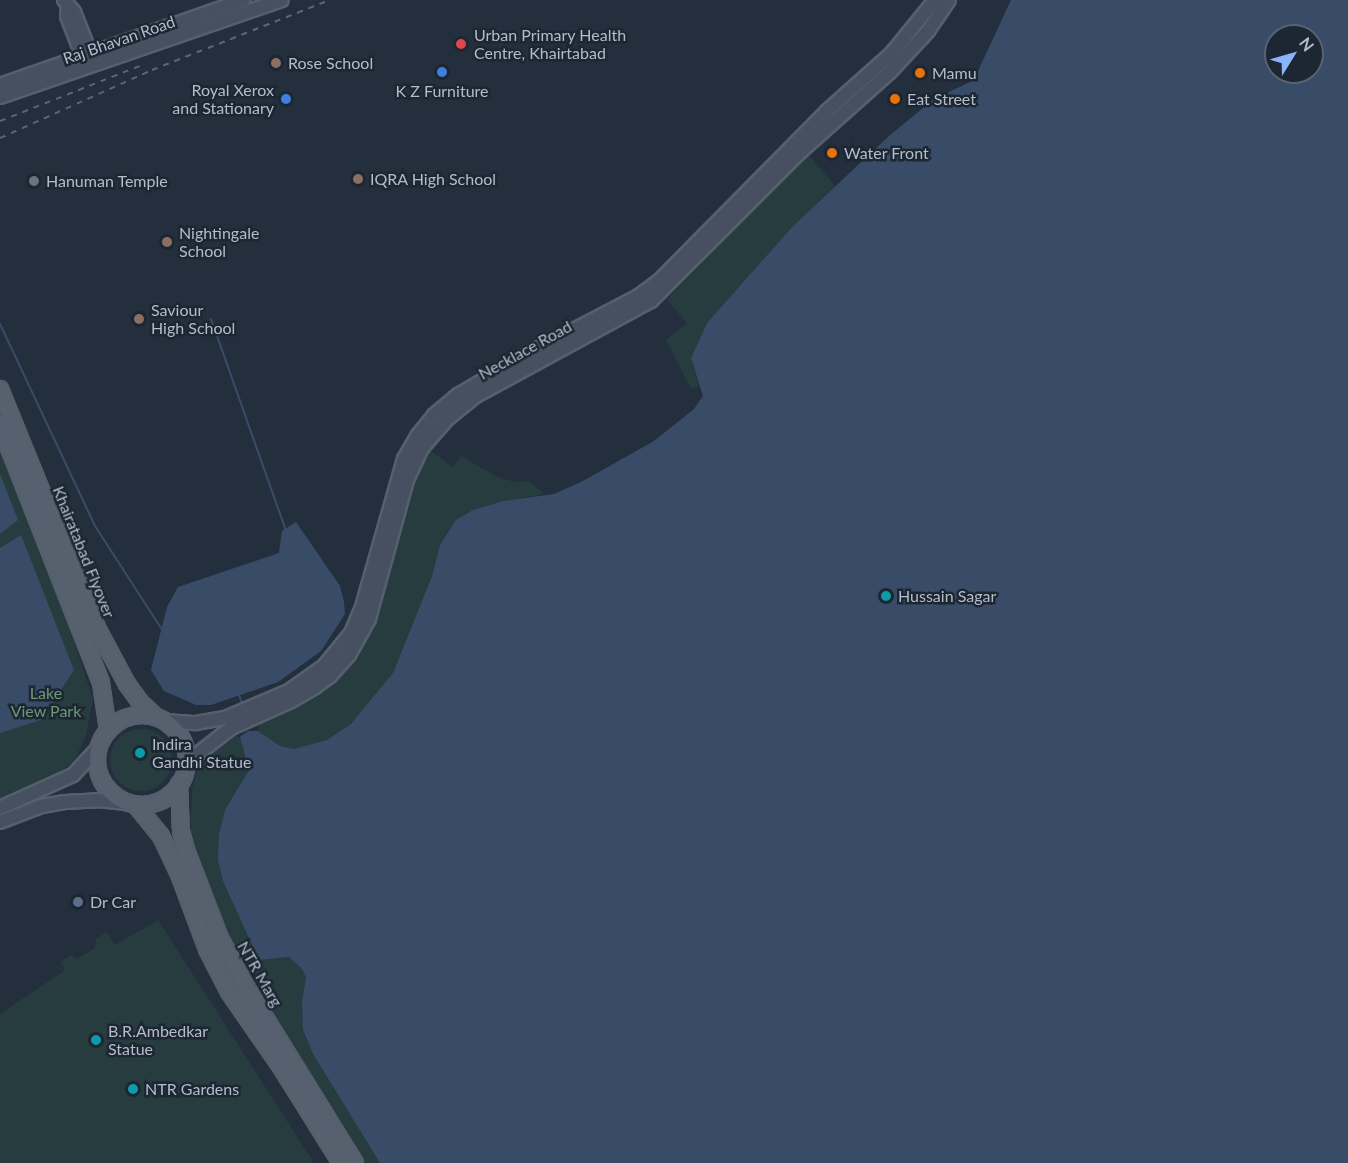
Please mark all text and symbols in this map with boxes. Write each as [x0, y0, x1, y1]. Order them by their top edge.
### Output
street label: Raj Bhavan Road [60, 12, 178, 68]
north arrow [1264, 24, 1324, 84]
place label: Urban Primary Health Centre, Khairtabad [474, 25, 626, 63]
text: N [1296, 33, 1318, 55]
marker: Urban Primary Health Centre, Khairtabad [452, 35, 470, 53]
place label: Rose School [288, 53, 373, 73]
marker: Rose School [269, 56, 283, 70]
place label: Mamu [932, 63, 977, 83]
marker: K Z Furniture [435, 65, 449, 79]
marker: Mamu [913, 66, 927, 80]
place label: Royal Xerox and Stationary [172, 80, 274, 118]
place label: K Z Furniture [396, 81, 488, 101]
place label: Eat Street [907, 89, 976, 109]
marker: Royal Xerox and Stationary [279, 92, 293, 106]
marker: Eat Street [888, 92, 902, 106]
place label: Water Front [844, 143, 929, 163]
marker: Water Front [825, 146, 839, 160]
place label: IQRA High School [370, 169, 497, 189]
place label: Hanuman Temple [46, 171, 168, 191]
marker: IQRA High School [351, 172, 365, 186]
marker: Hanuman Temple [27, 174, 41, 188]
place label: Nightingale School [179, 223, 259, 261]
marker: Nightingale School [160, 235, 174, 249]
place label: Saviour High School [151, 300, 235, 338]
marker: Saviour High School [132, 312, 146, 326]
street label: Necklace Road [475, 317, 575, 383]
street label: Khairatabad Flyover [49, 483, 119, 621]
place label: Hussain Sagar [898, 586, 996, 606]
marker: Hussain Sagar [879, 589, 893, 603]
park label: Lake View Park [11, 683, 81, 721]
place label: Indira Gandhi Statue [152, 734, 251, 772]
marker: Indira Gandhi Statue [133, 746, 147, 760]
place label: Dr Car [90, 892, 136, 912]
marker: Dr Car [71, 895, 85, 909]
street label: NTR Marg [234, 938, 286, 1010]
place label: B.R.Ambedkar Statue [108, 1021, 208, 1059]
marker: B.R.Ambedkar Statue [89, 1033, 103, 1047]
place label: NTR Gardens [145, 1079, 239, 1099]
marker: NTR Gardens [126, 1082, 140, 1096]

